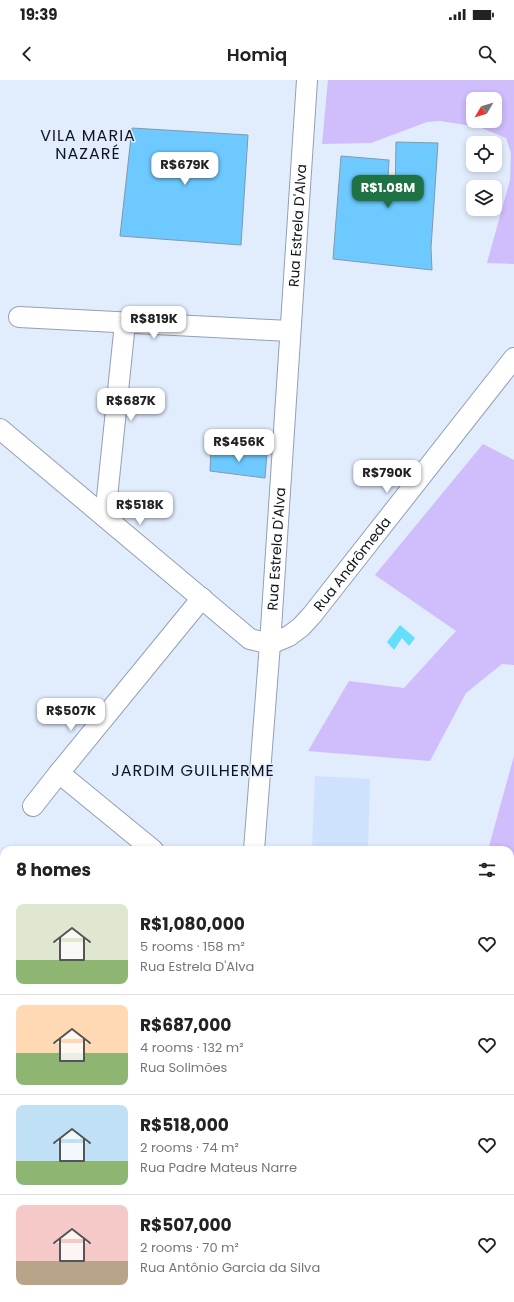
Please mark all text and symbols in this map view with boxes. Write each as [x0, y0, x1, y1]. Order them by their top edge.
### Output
text: 19:39 [20, 4, 57, 25]
text: Homiq [227, 42, 287, 67]
icon: back [16, 43, 38, 65]
icon: search [476, 43, 498, 65]
north arrow [466, 92, 502, 128]
map controls [466, 92, 502, 216]
district label: VILA MARIA NAZARÉ [40, 124, 136, 165]
button: locate [466, 136, 502, 172]
pin: R$679K [152, 152, 218, 186]
text: R$679K [160, 155, 210, 174]
street label: Rua Estrela D'Alva [283, 163, 311, 288]
pin: R$1.08M [351, 175, 425, 209]
text: R$1.08M [361, 178, 415, 197]
button: layers [466, 180, 502, 216]
pin: R$819K [121, 306, 187, 340]
text: R$819K [130, 309, 178, 328]
pin: R$687K [98, 388, 164, 422]
text: R$687K [106, 391, 156, 410]
pin: R$456K [206, 429, 272, 463]
text: R$456K [213, 432, 265, 451]
pin: R$790K [354, 460, 420, 494]
text: R$790K [362, 463, 412, 482]
street label: Rua Estrela D'Alva [262, 487, 290, 611]
pin: R$518K [107, 492, 173, 526]
text: R$518K [116, 495, 164, 514]
street label: Rua Andrômeda [309, 513, 396, 615]
pin: R$507K [38, 698, 104, 732]
text: R$507K [46, 701, 96, 720]
district label: JARDIM GUILHERME [111, 759, 275, 782]
text: 8 homes [16, 858, 91, 882]
icon: filters [476, 859, 498, 881]
text: R$1,080,000 [140, 912, 245, 936]
icon: home [48, 920, 96, 968]
icon: heart [476, 933, 498, 955]
text: 5 rooms · 158 m² [140, 937, 245, 956]
text: Rua Estrela D'Alva [140, 957, 254, 976]
text: R$687,000 [140, 1013, 231, 1037]
icon: home [48, 1021, 96, 1069]
icon: heart [476, 1034, 498, 1056]
text: 4 rooms · 132 m² [140, 1038, 243, 1057]
text: Rua Solimões [140, 1058, 227, 1077]
text: R$518,000 [140, 1113, 229, 1137]
icon: home [48, 1121, 96, 1169]
icon: heart [476, 1134, 498, 1156]
text: 2 rooms · 74 m² [140, 1138, 239, 1157]
text: Rua Padre Mateus Narre [140, 1158, 297, 1177]
text: R$507,000 [140, 1213, 232, 1237]
icon: home [48, 1221, 96, 1269]
icon: heart [476, 1234, 498, 1256]
text: 2 rooms · 70 m² [140, 1238, 239, 1257]
text: Rua Antônio Garcia da Silva [140, 1258, 320, 1277]

